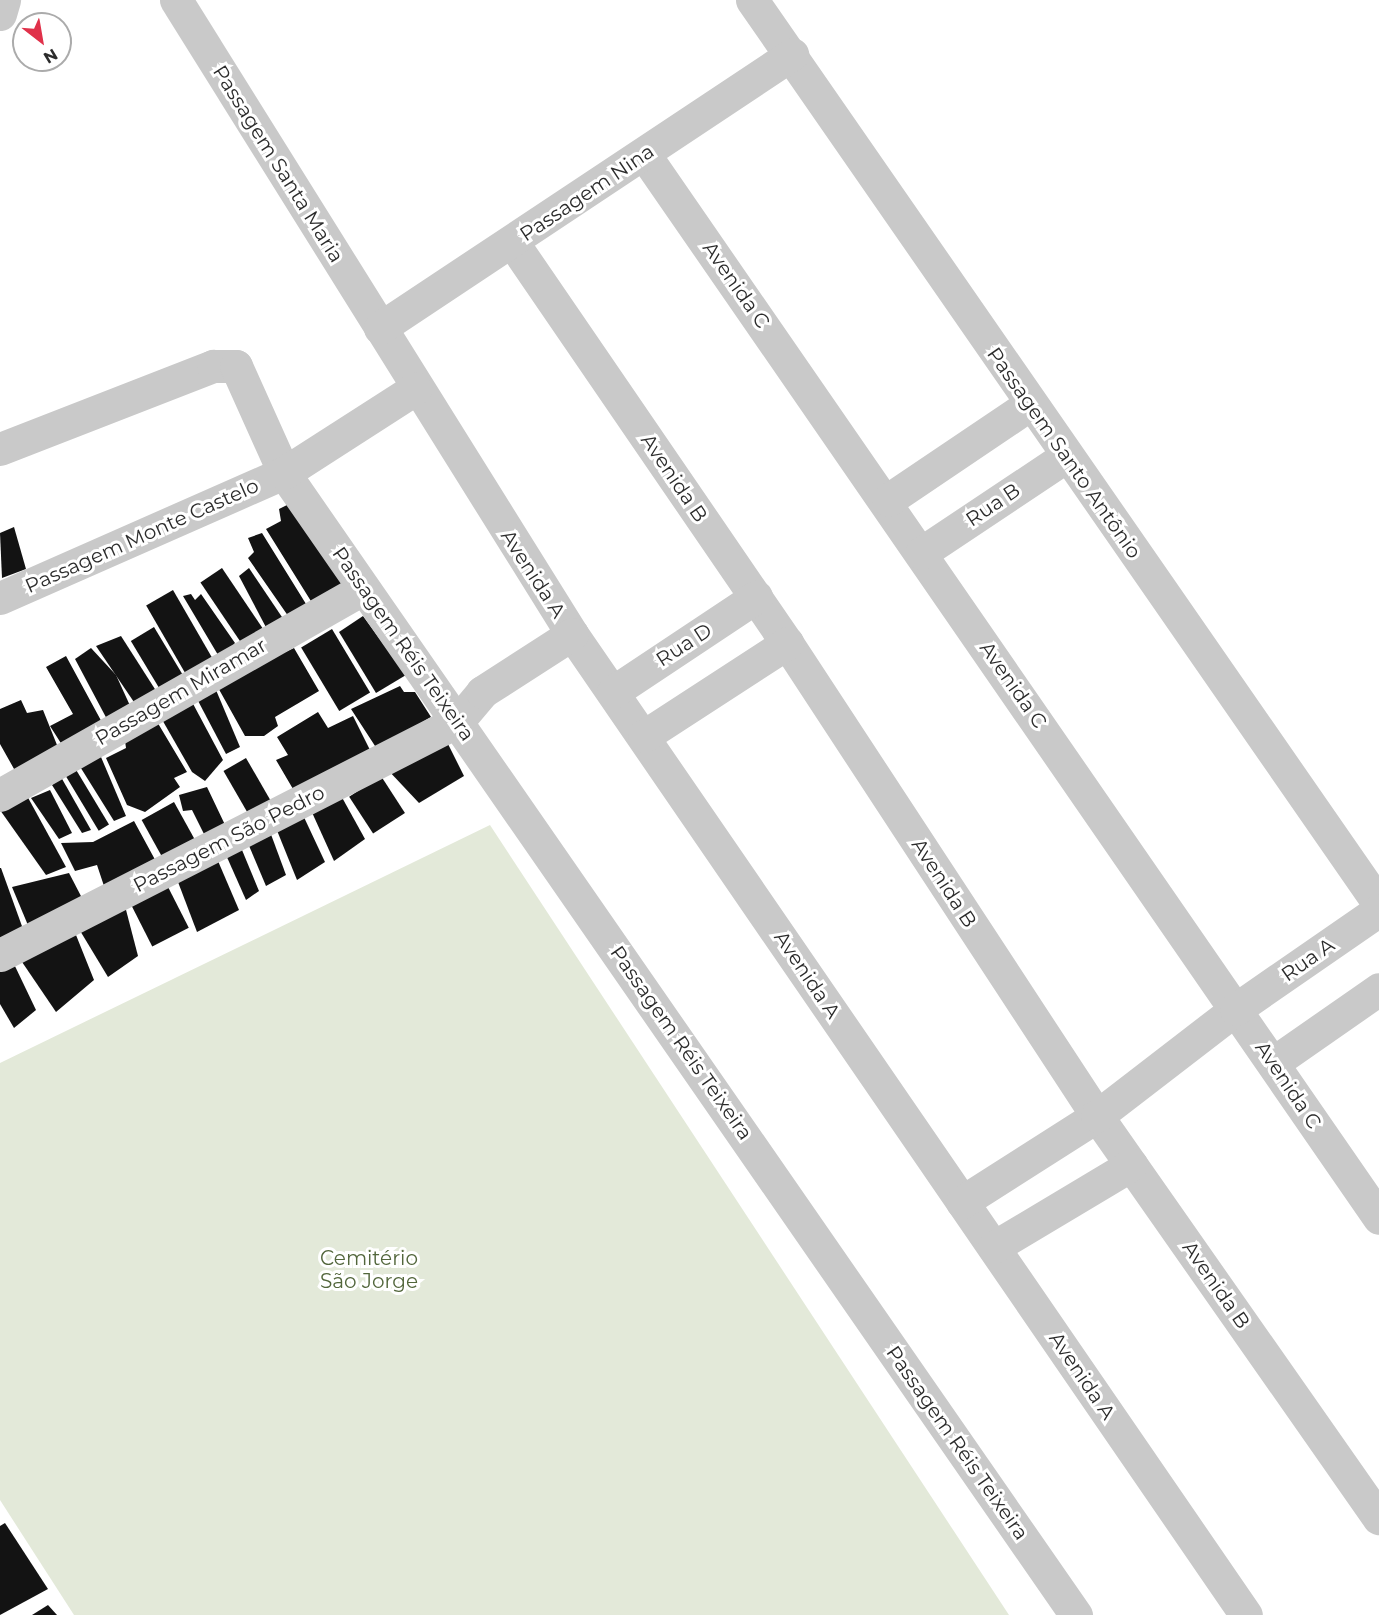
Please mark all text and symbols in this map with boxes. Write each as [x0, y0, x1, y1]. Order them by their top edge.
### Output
north arrow [12, 12, 72, 72]
text: N [40, 45, 61, 68]
street label: Passagem Santa Maria [207, 61, 349, 267]
street label: Passagem Nina [515, 139, 659, 247]
street label: Avenida C [697, 237, 775, 333]
street label: Passagem Santo Antônio [982, 343, 1146, 563]
street label: Avenida B [636, 429, 712, 527]
street label: Passagem Monte Castelo [22, 474, 262, 598]
street label: Rua B [961, 478, 1025, 532]
street label: Avenida A [496, 525, 570, 623]
street label: Passagem Réis Teixeira [327, 543, 479, 745]
street label: Rua D [652, 618, 716, 672]
street label: Passagem Miramar [91, 633, 271, 751]
street label: Avenida C [974, 637, 1052, 733]
street label: Passagem São Pedro [129, 780, 329, 898]
street label: Avenida B [906, 834, 982, 932]
street label: Avenida A [769, 927, 845, 1023]
street label: Rua A [1277, 933, 1339, 987]
street label: Passagem Réis Teixeira [605, 942, 757, 1144]
street label: Avenida C [1250, 1037, 1326, 1133]
street label: Avenida B [1177, 1237, 1255, 1333]
park label: Cemitério São Jorge [320, 1246, 418, 1293]
street label: Avenida A [1044, 1328, 1120, 1424]
street label: Passagem Réis Teixeira [881, 1342, 1033, 1544]

